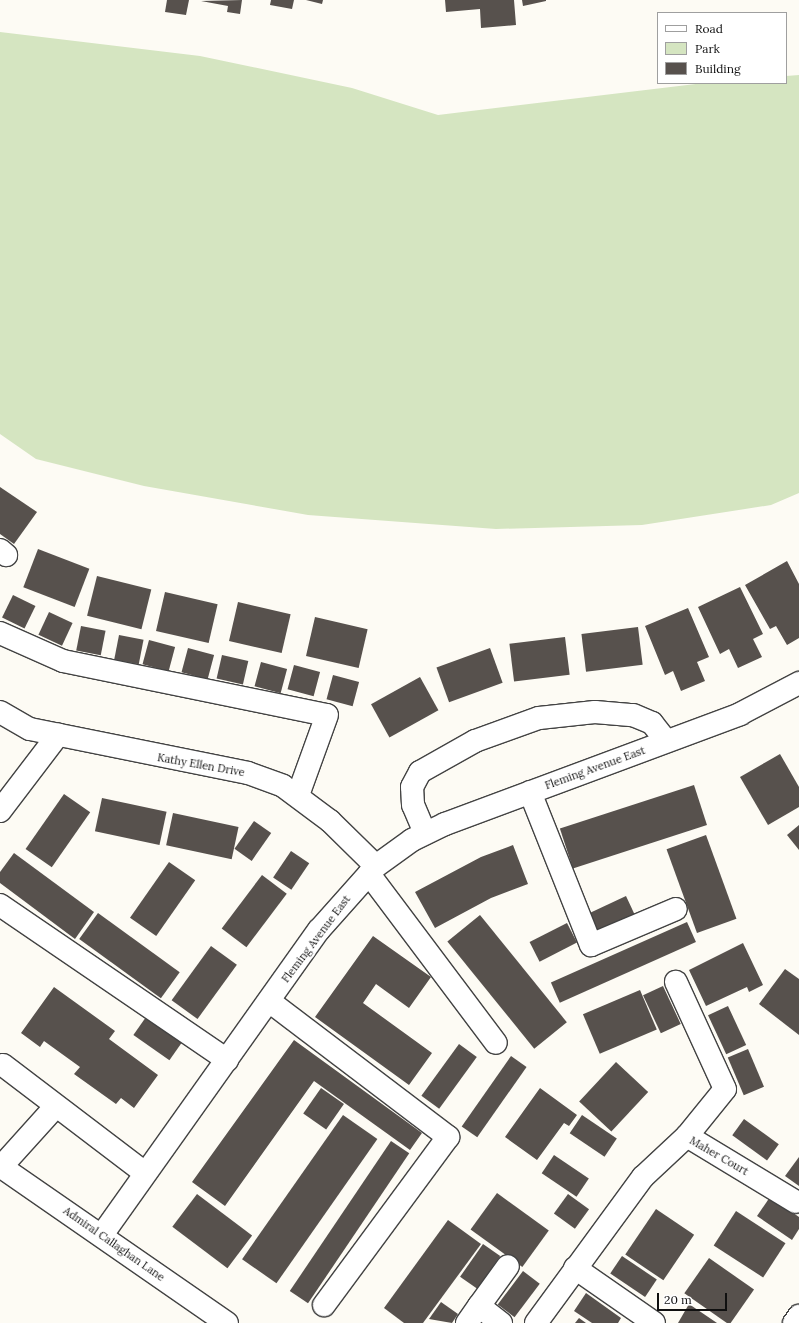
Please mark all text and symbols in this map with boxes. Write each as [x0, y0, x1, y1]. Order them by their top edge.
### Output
legend [657, 12, 787, 84]
text: Road [695, 21, 723, 36]
text: Park [695, 41, 720, 56]
text: Building [695, 61, 741, 76]
street label: Fleming Avenue East [543, 744, 647, 792]
street label: Kathy Ellen Drive [156, 751, 246, 779]
street label: Fleming Avenue East [279, 893, 353, 985]
street label: Maher Court [687, 1134, 751, 1178]
street label: Admiral Callaghan Lane [61, 1204, 167, 1284]
scale bar [659, 1285, 729, 1311]
text: 20 m [664, 1292, 692, 1307]

